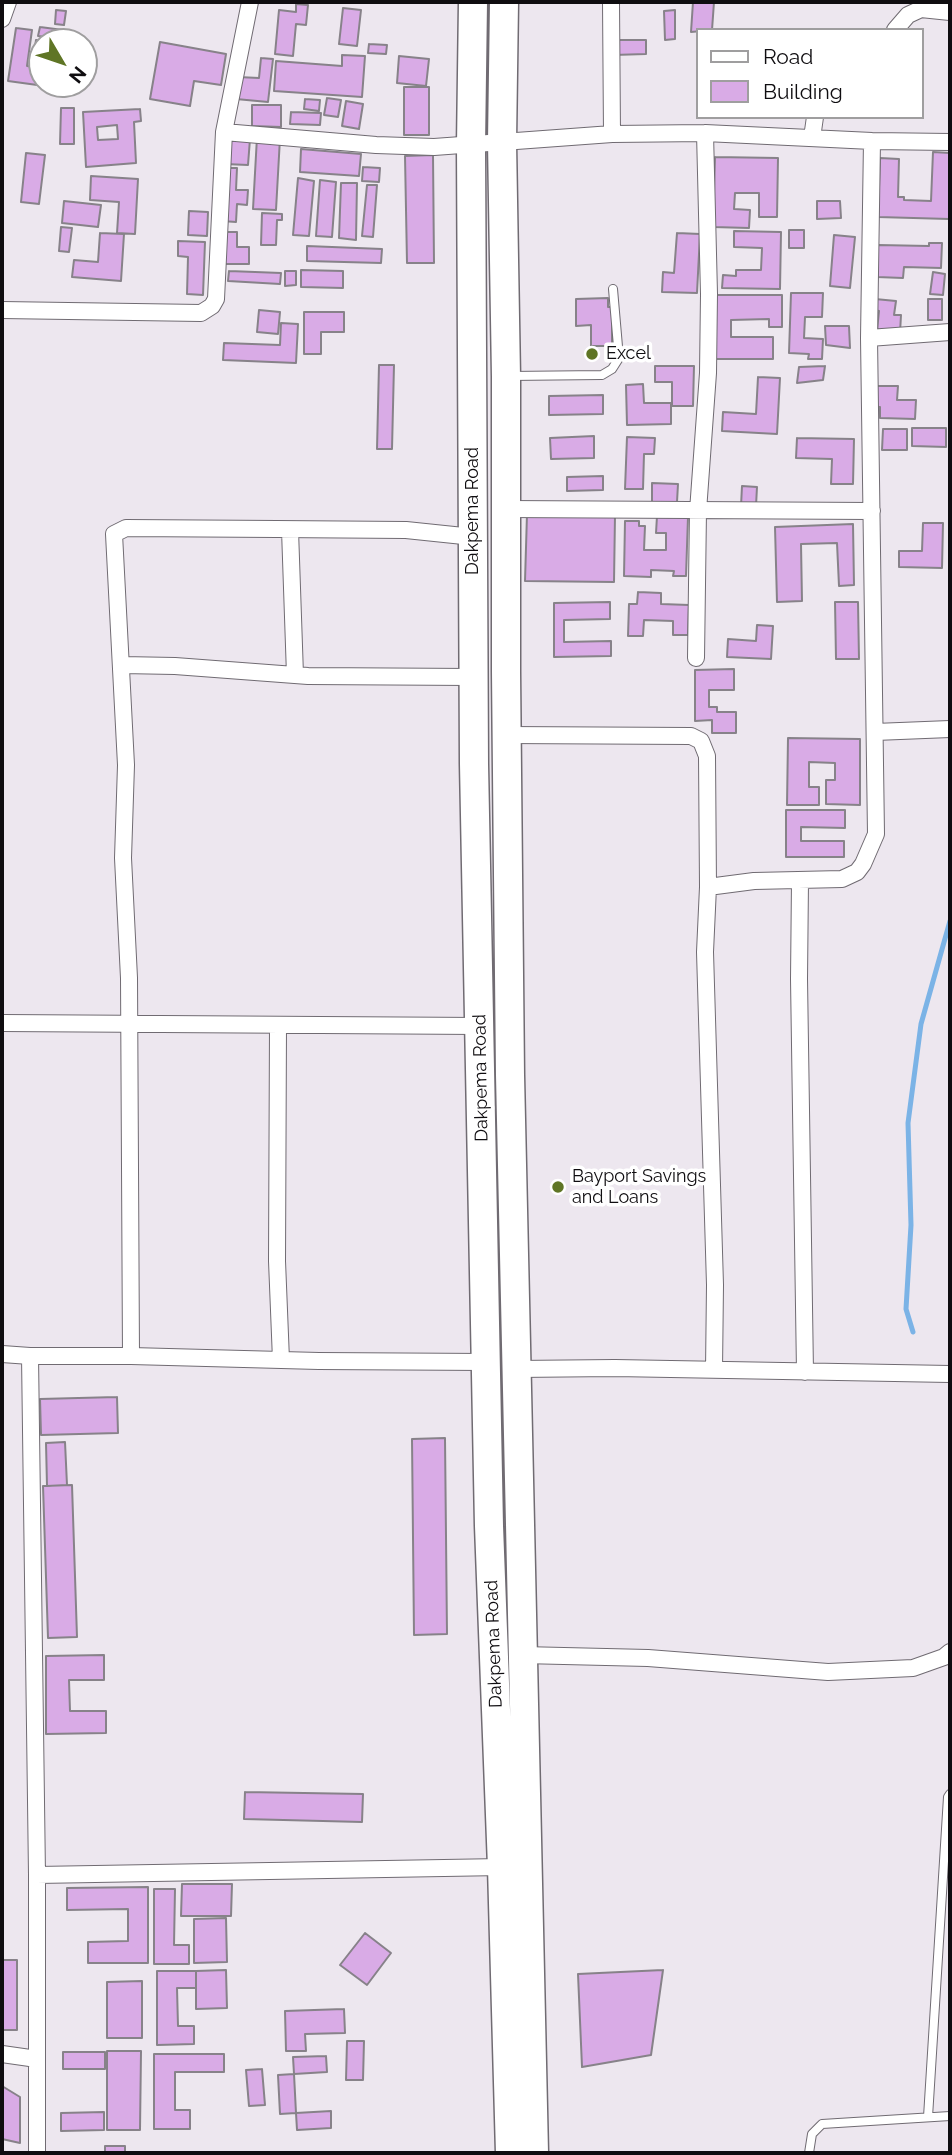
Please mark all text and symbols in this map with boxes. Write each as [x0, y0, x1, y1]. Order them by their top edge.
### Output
north arrow [28, 28, 98, 98]
legend [696, 28, 924, 119]
text: Road [763, 44, 813, 69]
text: N [65, 62, 91, 88]
text: Building [763, 79, 843, 104]
place label: Excel [606, 343, 651, 365]
marker: Excel [584, 346, 600, 362]
street label: Dakpema Road [462, 447, 484, 575]
street label: Dakpema Road [469, 1014, 493, 1142]
place label: Bayport Savings and Loans [572, 1166, 706, 1208]
marker: Bayport Savings and Loans [550, 1179, 566, 1195]
street label: Dakpema Road [481, 1580, 507, 1708]

